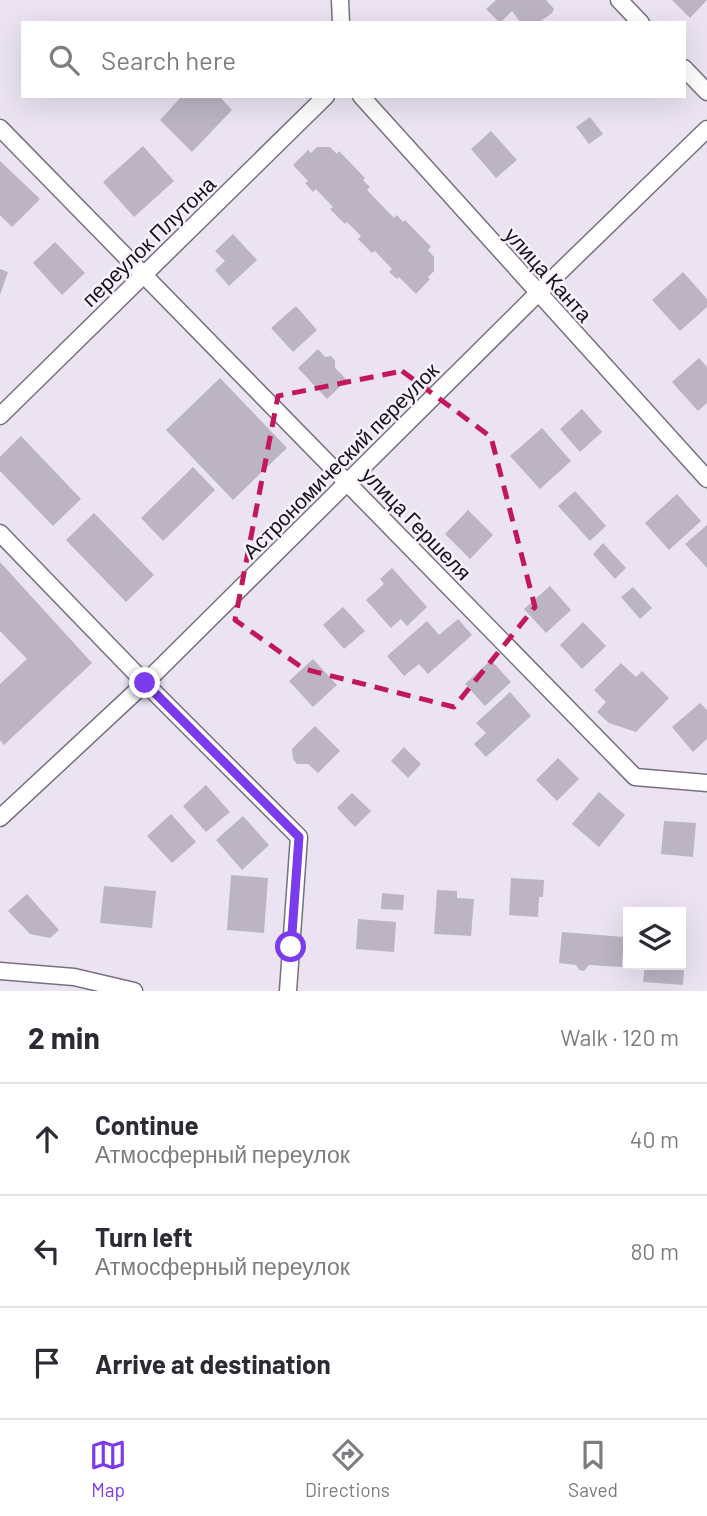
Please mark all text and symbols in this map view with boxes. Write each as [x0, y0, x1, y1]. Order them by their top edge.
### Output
search box [21, 21, 686, 98]
icon: search [45, 41, 83, 79]
text: Search here [101, 44, 236, 75]
street label: переулок Плутона [76, 171, 220, 311]
street label: улица Канта [500, 222, 598, 327]
street label: Астрономический переулок [237, 356, 444, 563]
street label: улица Гершеля [357, 462, 477, 584]
route end [129, 667, 160, 698]
map controls [623, 907, 686, 970]
button: layers [623, 907, 686, 970]
route start [275, 931, 306, 962]
text: 2 min [28, 1019, 100, 1055]
text: Walk · 120 m [560, 1023, 679, 1051]
text: Continue [95, 1109, 199, 1140]
icon: ahead [28, 1120, 66, 1158]
text: 40 m [630, 1125, 679, 1153]
text: Атмосферный переулок [95, 1140, 350, 1168]
text: Turn left [95, 1221, 193, 1252]
icon: left [28, 1232, 66, 1270]
text: 80 m [630, 1237, 679, 1265]
text: Атмосферный переулок [95, 1252, 350, 1280]
icon: arrive [28, 1344, 66, 1382]
text: Arrive at destination [95, 1348, 331, 1379]
tab: Map [89, 1436, 127, 1501]
tab: Directions [305, 1436, 390, 1501]
tab: Saved [568, 1436, 618, 1501]

